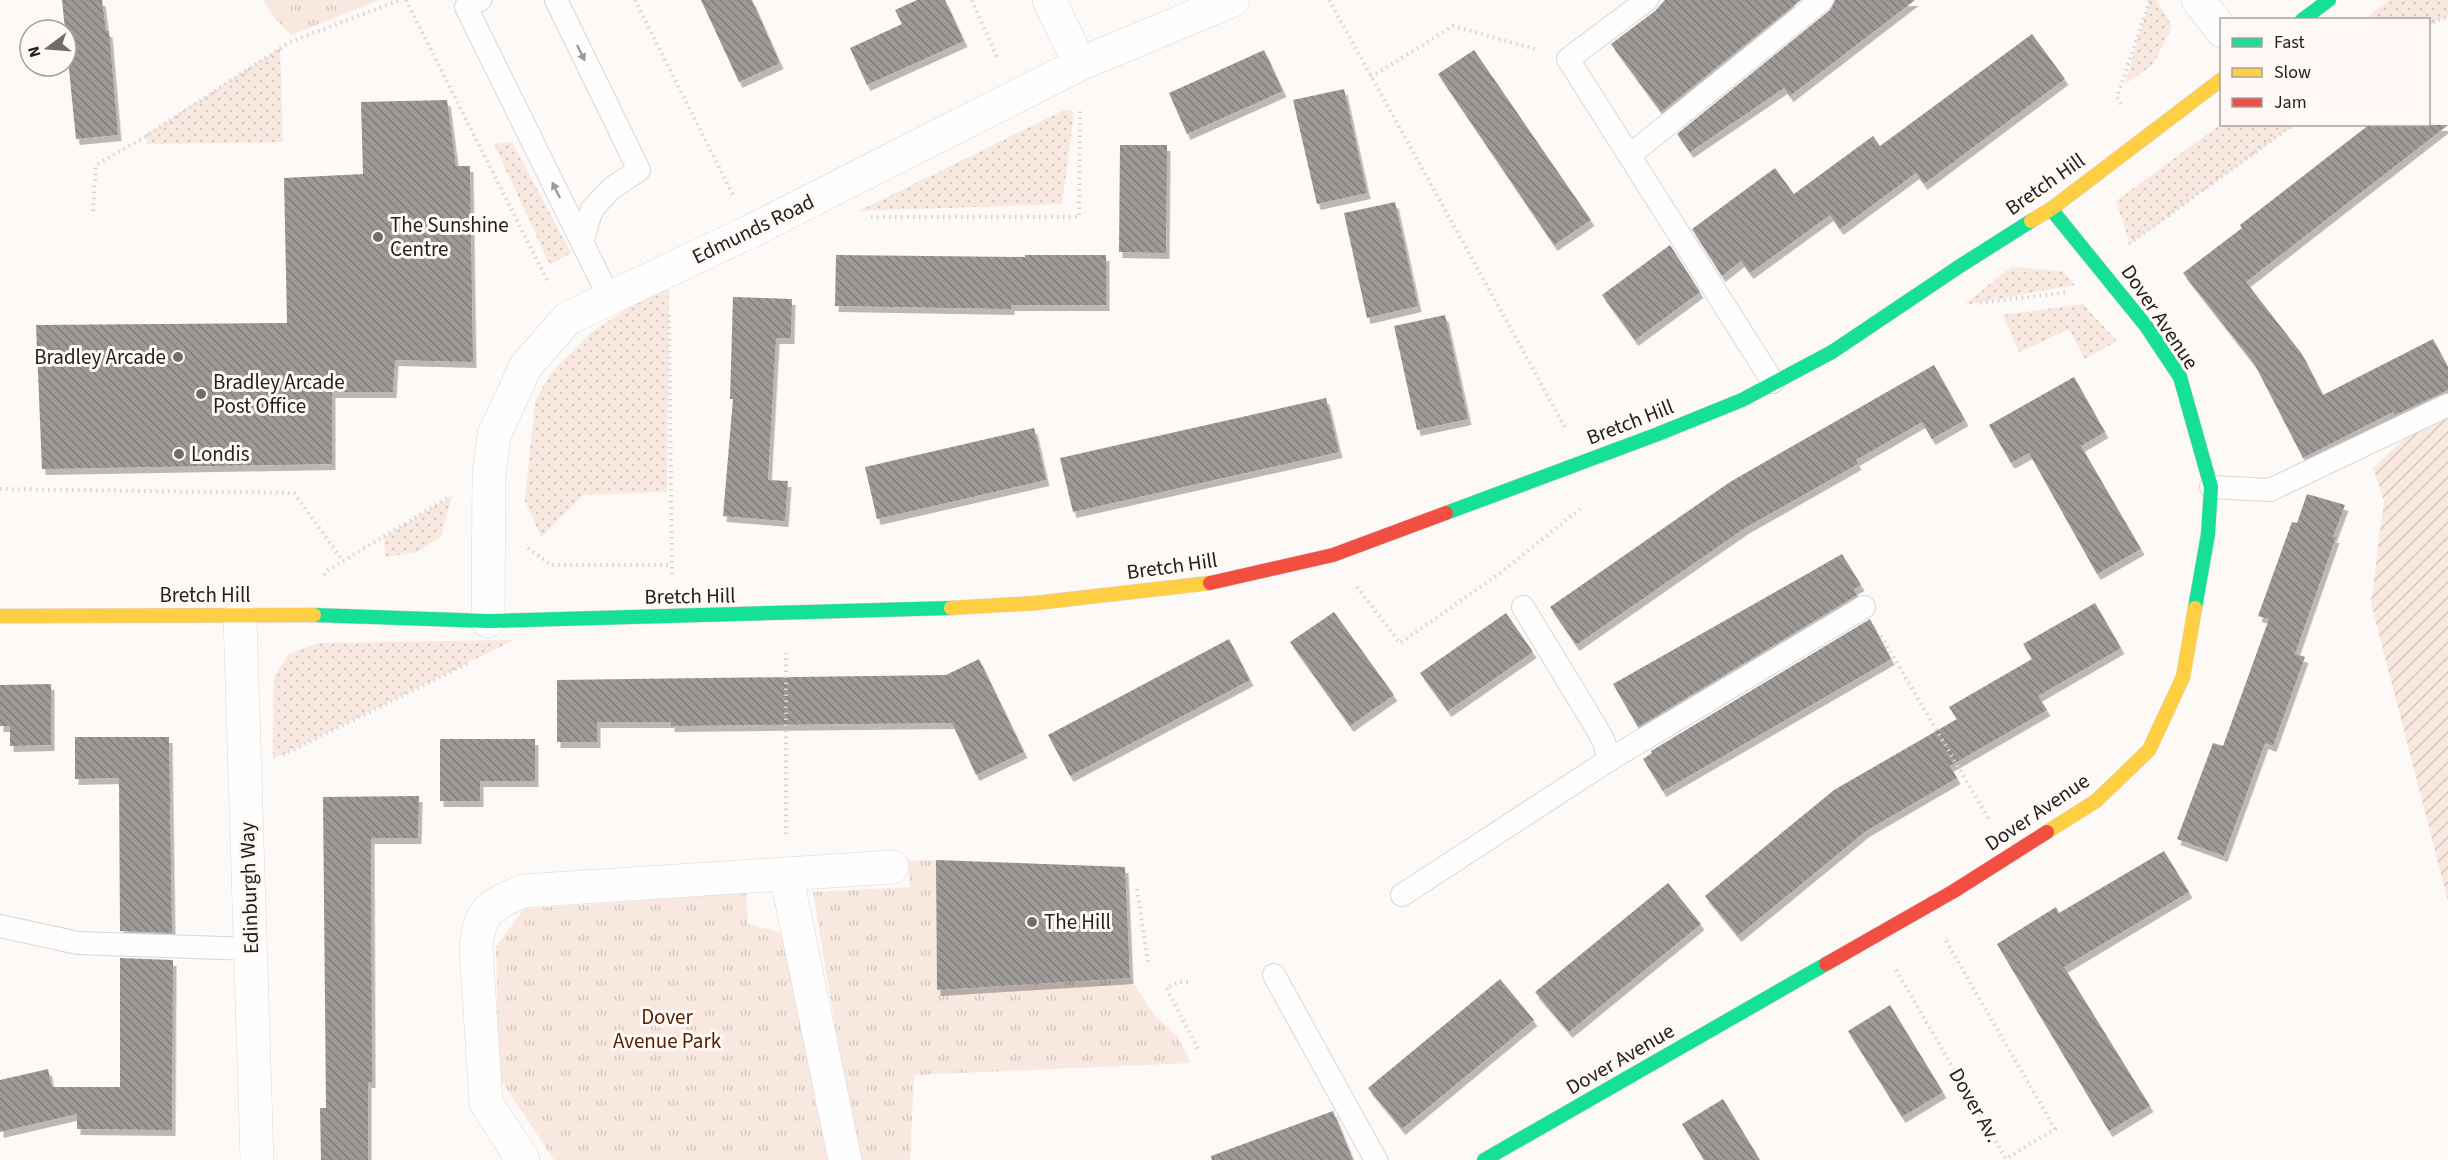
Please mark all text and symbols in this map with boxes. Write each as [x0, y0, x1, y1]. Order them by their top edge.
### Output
north arrow [18, 18, 78, 78]
legend [2220, 18, 2430, 126]
text: Fast [2274, 30, 2305, 55]
text: N [23, 44, 47, 60]
one-way arrow [577, 44, 586, 61]
text: Slow [2274, 60, 2311, 85]
text: Jam [2274, 90, 2307, 115]
street label: Bretch Hill [1999, 146, 2091, 222]
one-way arrow [551, 181, 561, 198]
street label: Edmunds Road [687, 186, 819, 272]
place label: The Sunshine Centre [390, 210, 509, 264]
marker: The Sunshine Centre [371, 230, 385, 244]
street label: Dover Avenue [2114, 259, 2206, 375]
place label: Bradley Arcade [34, 342, 166, 372]
marker: Bradley Arcade [171, 350, 185, 364]
place label: Bradley Arcade Post Office [213, 367, 345, 421]
marker: Bradley Arcade Post Office [194, 387, 208, 401]
street label: Bretch Hill [1582, 392, 1678, 452]
place label: Londis [191, 439, 250, 469]
marker: Londis [172, 447, 186, 461]
street label: Bretch Hill [1125, 545, 1219, 587]
street label: Bretch Hill [159, 580, 251, 610]
street label: Bretch Hill [644, 580, 736, 612]
street label: Dover Avenue [1979, 766, 2095, 858]
street label: Edinburgh Way [232, 821, 266, 955]
place label: The Hill [1044, 907, 1111, 937]
marker: The Hill [1025, 915, 1039, 929]
park label: Dover Avenue Park [613, 1002, 722, 1056]
street label: Dover Avenue [1560, 1016, 1680, 1102]
street label: Dover Av. [1942, 1062, 2008, 1148]

